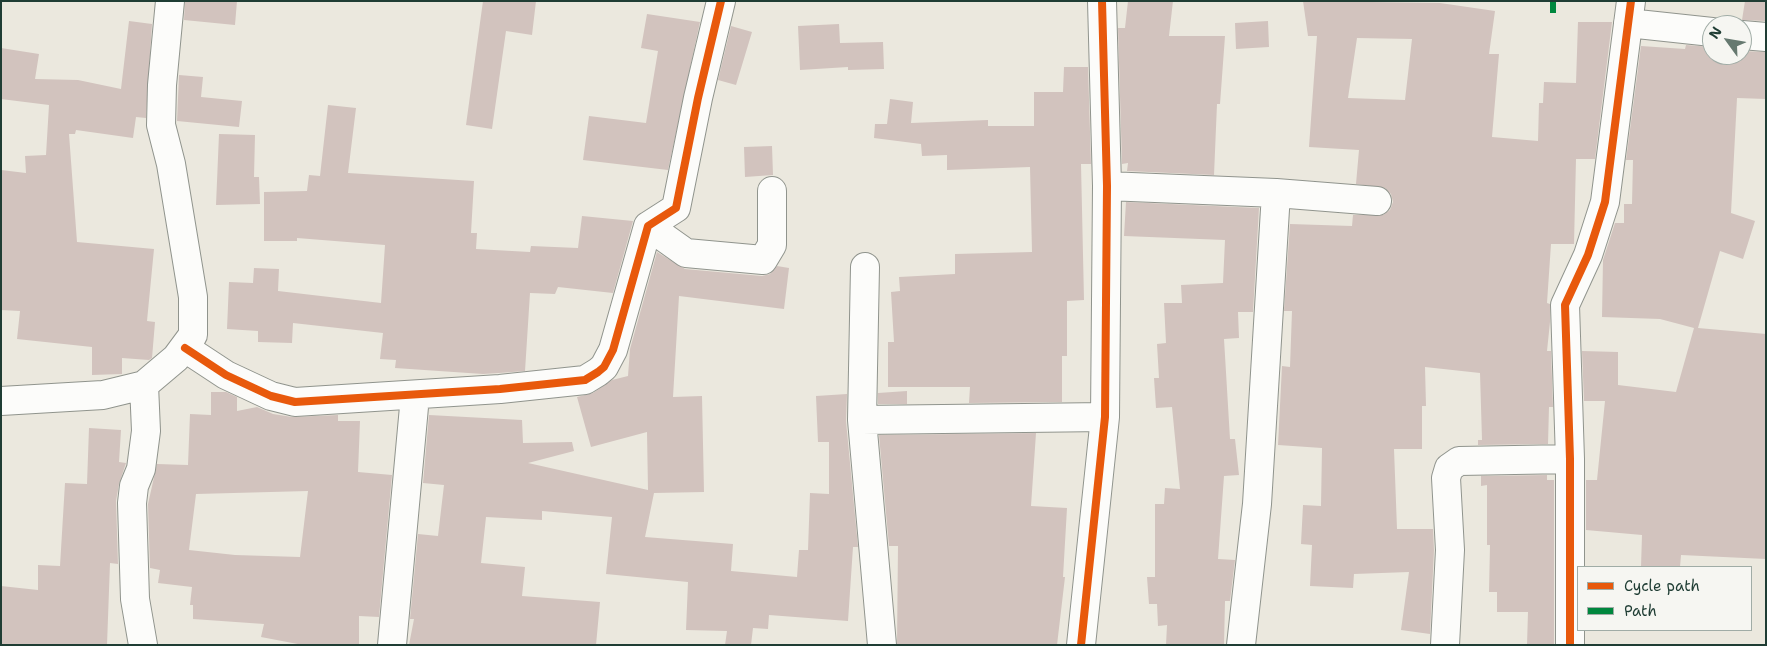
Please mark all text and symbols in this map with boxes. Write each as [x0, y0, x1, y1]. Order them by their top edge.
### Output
north arrow [1702, 15, 1752, 65]
text: N [1705, 23, 1726, 42]
legend [1577, 566, 1752, 631]
text: Cycle path [1624, 576, 1700, 596]
text: Path [1624, 601, 1657, 621]

